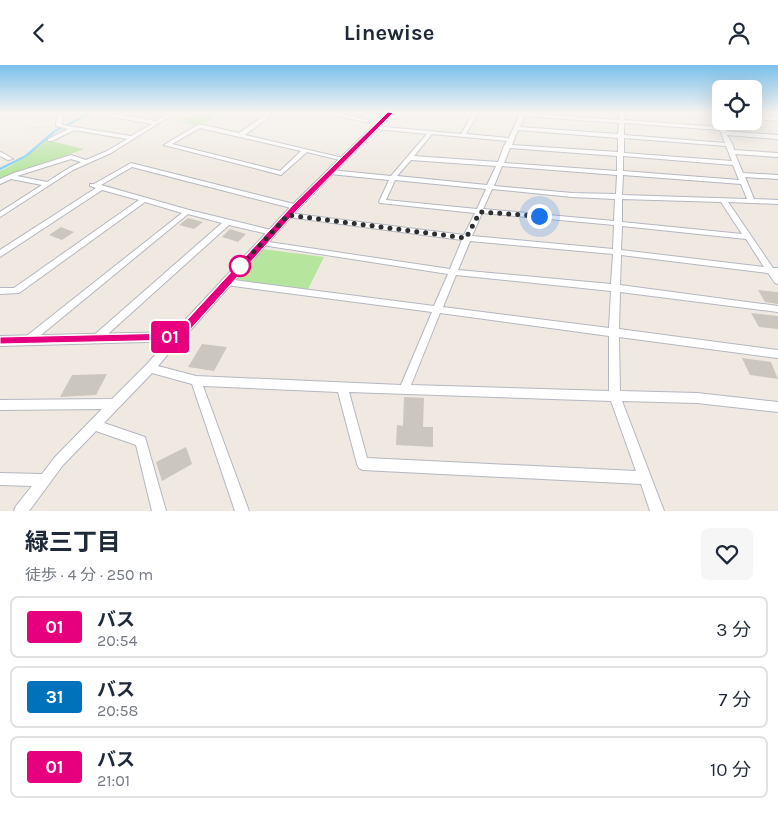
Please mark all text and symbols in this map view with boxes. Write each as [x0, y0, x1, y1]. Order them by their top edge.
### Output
icon: back [25, 19, 53, 47]
icon: person [725, 19, 753, 47]
text: Linewise [344, 20, 434, 46]
map controls [712, 80, 762, 130]
button: locate [712, 80, 762, 130]
your location [527, 204, 552, 229]
unlabelled marker [229, 255, 251, 277]
line badge: 01 [148, 321, 192, 353]
text: 01 [161, 326, 179, 348]
text: 緑三丁目 [25, 528, 121, 556]
button: heart [701, 528, 753, 580]
text: 徒歩 · 4 分 · 250 m [25, 565, 153, 584]
text: バス [97, 609, 135, 631]
text: 01 [46, 616, 63, 638]
text: 3 分 [716, 619, 751, 641]
text: 20:54 [97, 631, 137, 650]
text: バス [97, 679, 135, 701]
text: 31 [46, 686, 63, 708]
text: 7 分 [719, 689, 751, 711]
text: 20:58 [97, 701, 138, 720]
text: バス [97, 749, 135, 771]
text: 01 [46, 756, 63, 778]
text: 10 分 [710, 759, 751, 781]
text: 21:01 [97, 771, 130, 790]

